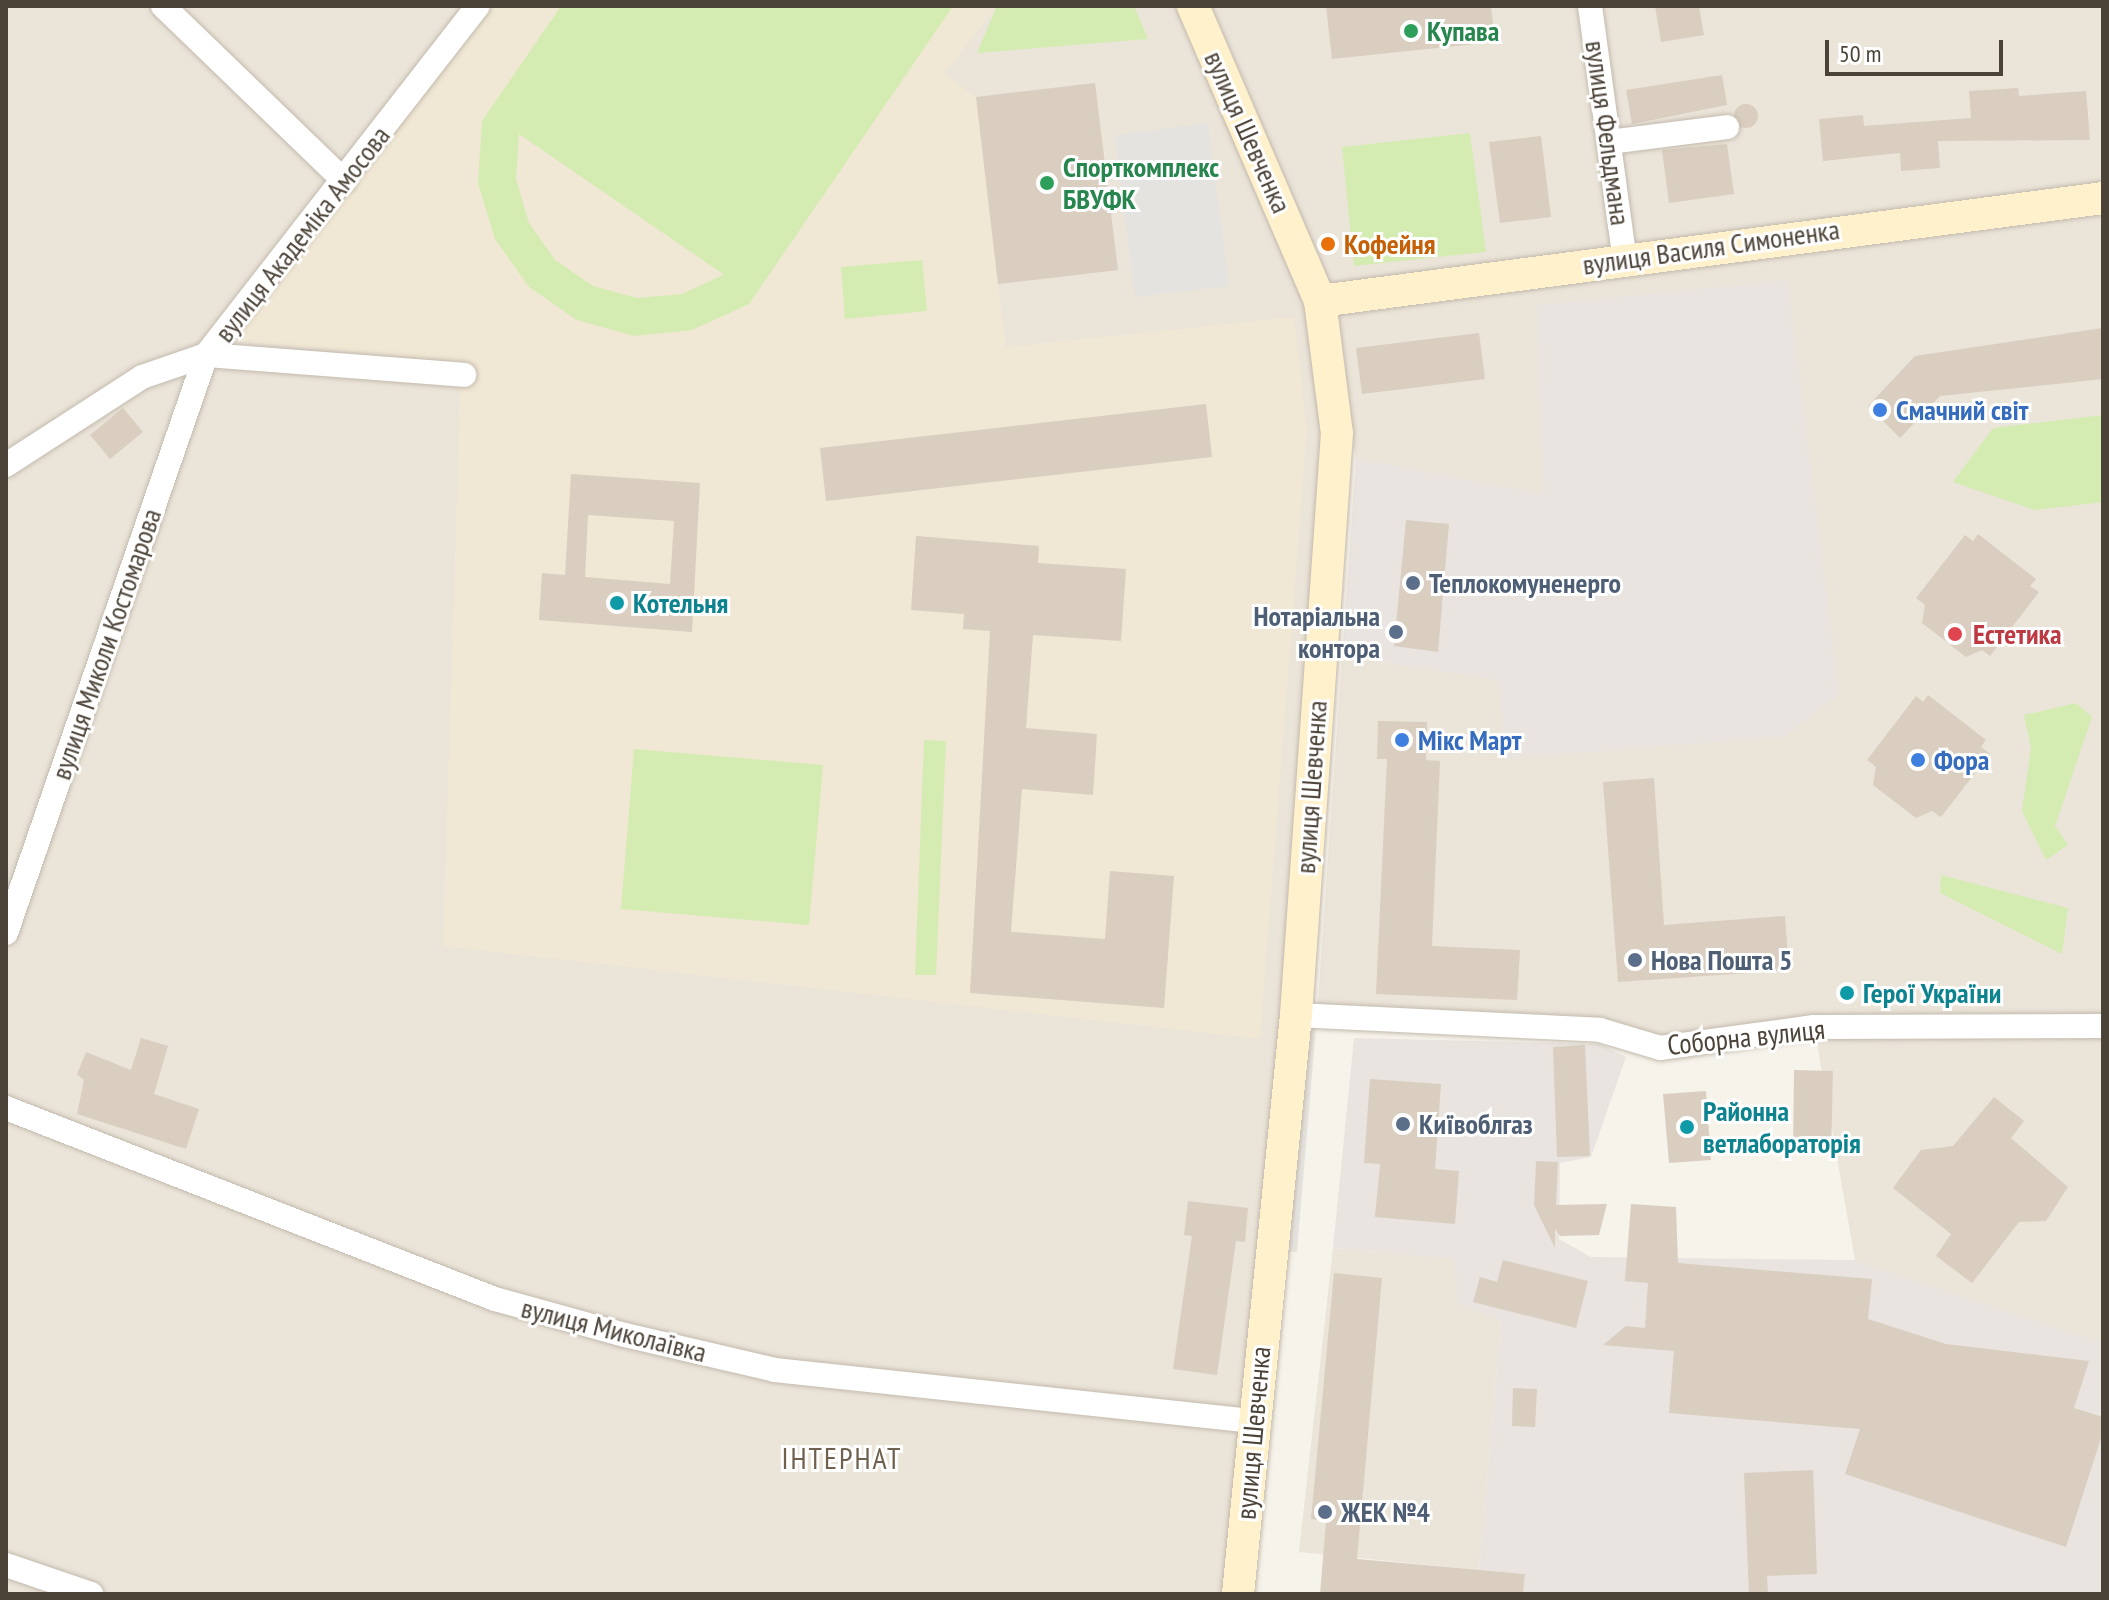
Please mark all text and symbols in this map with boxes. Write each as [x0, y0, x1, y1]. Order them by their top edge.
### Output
place label: Купава [1427, 14, 1499, 48]
marker: Купава [1402, 22, 1420, 40]
scale bar [1829, 24, 2007, 74]
street label: вулиця Фельдмана [1578, 38, 1638, 228]
text: 50 m [1839, 38, 1881, 69]
street label: вулиця Шевченка [1197, 46, 1299, 218]
street label: вулиця Академіка Амосова [207, 119, 397, 349]
place label: Спорткомплекс БВУФК [1063, 150, 1219, 216]
marker: Спорткомплекс БВУФК [1038, 174, 1056, 192]
street label: вулиця Василя Симоненка [1581, 212, 1841, 282]
place label: Кофейня [1344, 227, 1436, 261]
marker: Кофейня [1319, 235, 1337, 253]
place label: Смачний світ [1896, 393, 2028, 427]
marker: Смачний світ [1871, 401, 1889, 419]
street label: вулиця Миколи Костомарова [44, 504, 168, 784]
place label: Теплокомуненерго [1429, 566, 1621, 600]
marker: Теплокомуненерго [1404, 574, 1422, 592]
place label: Котельня [633, 586, 728, 620]
marker: Котельня [608, 594, 626, 612]
place label: Нотаріальна контора [1254, 599, 1380, 665]
place label: Естетика [1973, 617, 2062, 651]
marker: Нотаріальна контора [1387, 623, 1405, 641]
marker: Естетика [1944, 623, 1966, 645]
street label: вулиця Шевченка [1288, 699, 1334, 875]
place label: Мікс Март [1418, 723, 1522, 757]
marker: Мікс Март [1393, 731, 1411, 749]
place label: Фора [1934, 743, 1989, 777]
marker: Фора [1909, 751, 1927, 769]
place label: Нова Пошта 5 [1651, 943, 1792, 977]
marker: Нова Пошта 5 [1626, 951, 1644, 969]
place label: Герої України [1863, 976, 2002, 1010]
marker: Герої України [1838, 984, 1856, 1002]
street label: Соборна вулиця [1666, 1012, 1826, 1062]
place label: Районна ветлабораторія [1703, 1094, 1861, 1160]
place label: Київоблгаз [1419, 1107, 1533, 1141]
marker: Київоблгаз [1394, 1115, 1412, 1133]
marker: Районна ветлабораторія [1678, 1118, 1696, 1136]
street label: вулиця Миколаївка [518, 1291, 710, 1369]
street label: вулиця Шевченка [1229, 1345, 1277, 1521]
district label: ІНТЕРНАТ [782, 1440, 902, 1476]
place label: ЖЕК №4 [1341, 1495, 1430, 1529]
marker: ЖЕК №4 [1316, 1503, 1334, 1521]

